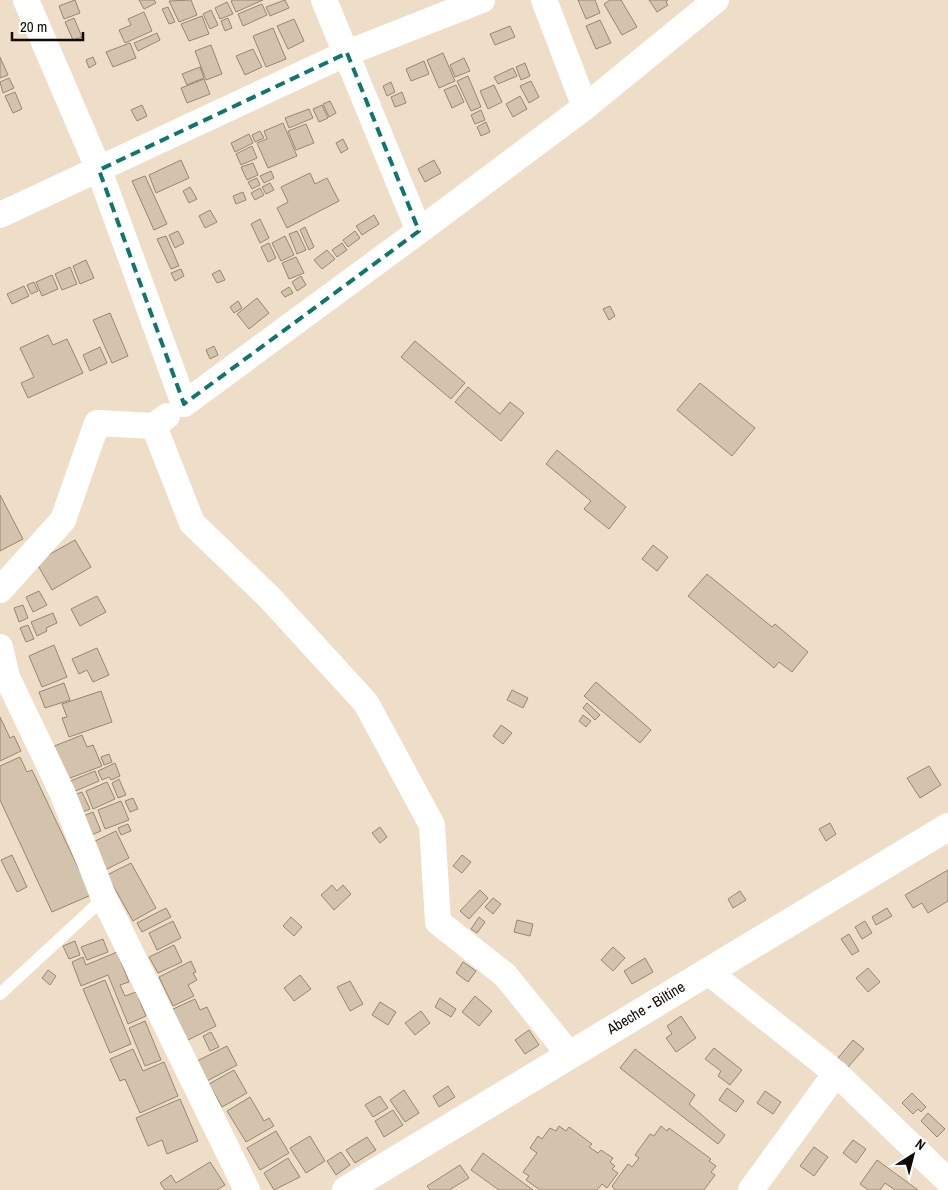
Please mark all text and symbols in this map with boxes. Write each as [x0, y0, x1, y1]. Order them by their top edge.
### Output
scale bar [12, 10, 84, 42]
text: 20 m [20, 16, 47, 37]
street label: Abeche - Biltine [602, 976, 689, 1040]
north arrow [888, 1130, 938, 1180]
text: N [912, 1135, 929, 1154]

